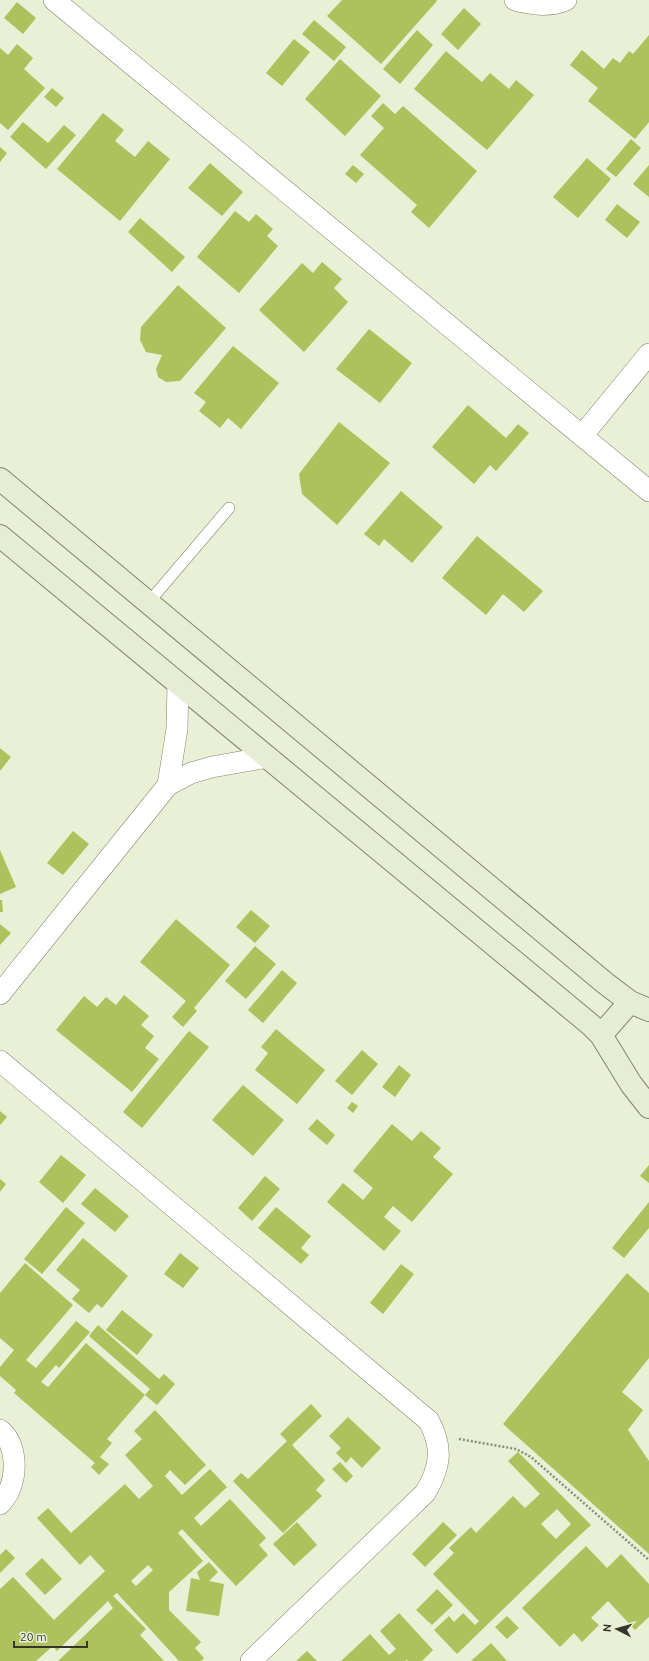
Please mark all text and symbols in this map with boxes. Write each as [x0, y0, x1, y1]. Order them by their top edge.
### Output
north arrow [597, 1609, 637, 1649]
scale bar [14, 1623, 87, 1649]
text: N [601, 1623, 613, 1633]
text: 20 m [20, 1630, 47, 1643]

